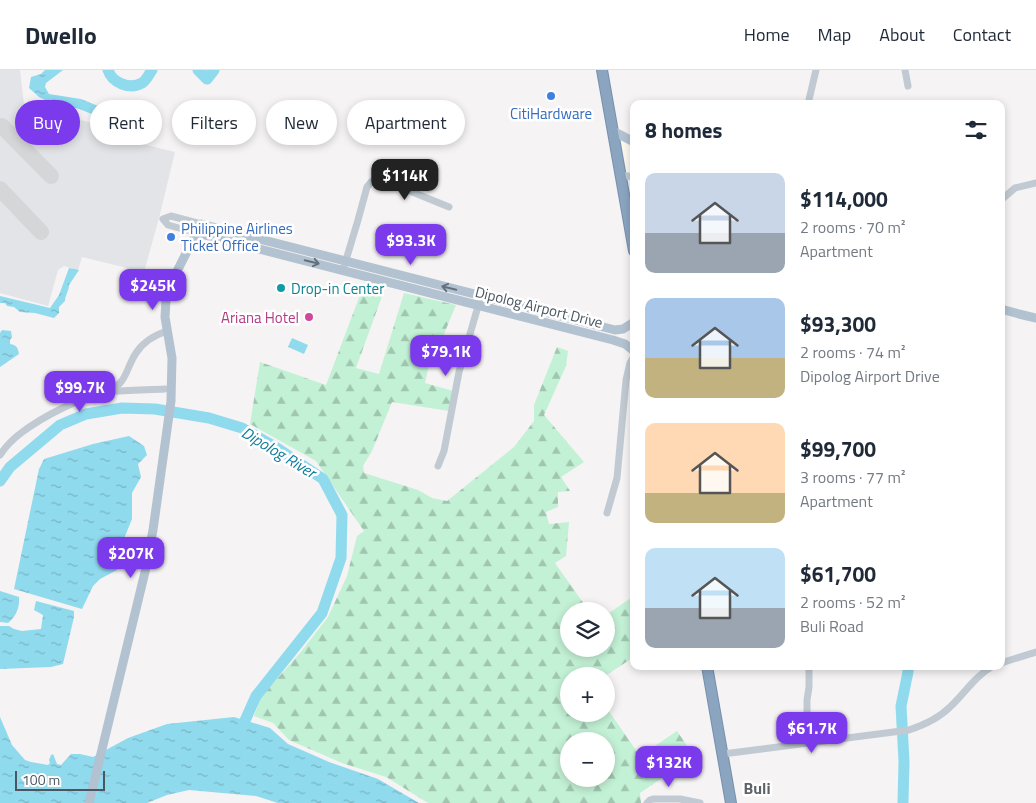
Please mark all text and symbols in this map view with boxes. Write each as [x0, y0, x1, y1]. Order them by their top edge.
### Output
text: Dwello [25, 17, 97, 53]
text: Home [744, 21, 790, 48]
text: Map [818, 21, 851, 48]
text: About [879, 21, 925, 48]
text: Contact [953, 21, 1011, 48]
marker: CitiHardware [545, 90, 557, 102]
chip: Buy [15, 100, 80, 145]
chip: Rent [90, 100, 162, 145]
chip: Filters [172, 100, 256, 145]
chip: New [266, 100, 337, 145]
chip: Apartment [347, 100, 465, 145]
place label: CitiHardware [510, 102, 592, 125]
text: 8 homes [645, 114, 722, 146]
icon: filters [962, 116, 990, 144]
pin: $114K [370, 158, 440, 201]
text: $114K [382, 163, 428, 187]
text: $114,000 [800, 183, 888, 215]
icon: home [685, 193, 745, 253]
text: 2 rooms · 70 m² [800, 215, 905, 239]
place label: Philippine Airlines Ticket Office [181, 217, 293, 257]
pin: $93.3K [370, 224, 452, 266]
text: $93.3K [386, 228, 436, 252]
marker: Philippine Airlines Ticket Office [165, 231, 177, 243]
text: Apartment [800, 239, 873, 263]
one-way arrow [303, 258, 319, 267]
pin: $245K [118, 268, 188, 311]
text: $245K [130, 273, 176, 297]
place label: Drop-in Center [291, 277, 384, 300]
street label: Dipolog Airport Drive [473, 280, 605, 334]
marker: Drop-in Center [275, 282, 287, 294]
one-way arrow [441, 283, 457, 292]
place label: Ariana Hotel [221, 306, 299, 329]
text: $93,300 [800, 308, 876, 340]
marker: Ariana Hotel [303, 311, 315, 323]
icon: home [685, 318, 745, 378]
pin: $79.1K [405, 334, 487, 377]
text: $79.1K [421, 339, 471, 363]
text: 2 rooms · 74 m² [800, 340, 905, 364]
text: Dipolog Airport Drive [800, 364, 940, 388]
pin: $99.7K [39, 370, 121, 413]
text: $99.7K [55, 375, 105, 399]
water label: Dipolog River [237, 420, 322, 485]
text: $99,700 [800, 433, 876, 465]
icon: home [685, 443, 745, 503]
text: 3 rooms · 77 m² [800, 465, 905, 489]
text: Apartment [800, 489, 873, 513]
pin: $207K [96, 536, 166, 579]
text: $207K [108, 541, 154, 565]
text: $61,700 [800, 558, 876, 590]
icon: home [685, 568, 745, 628]
text: 2 rooms · 52 m² [800, 590, 905, 614]
map controls [560, 602, 615, 787]
button: layers [560, 602, 615, 657]
text: Buli Road [800, 614, 864, 638]
button: + [560, 667, 615, 722]
pin: $61.7K [771, 712, 853, 754]
text: $61.7K [787, 716, 837, 740]
button: − [560, 732, 615, 787]
pin: $132K [634, 746, 704, 788]
text: $132K [646, 750, 692, 774]
scale bar [15, 768, 105, 791]
text: 100 m [22, 769, 60, 790]
district label: Buli [743, 776, 771, 800]

